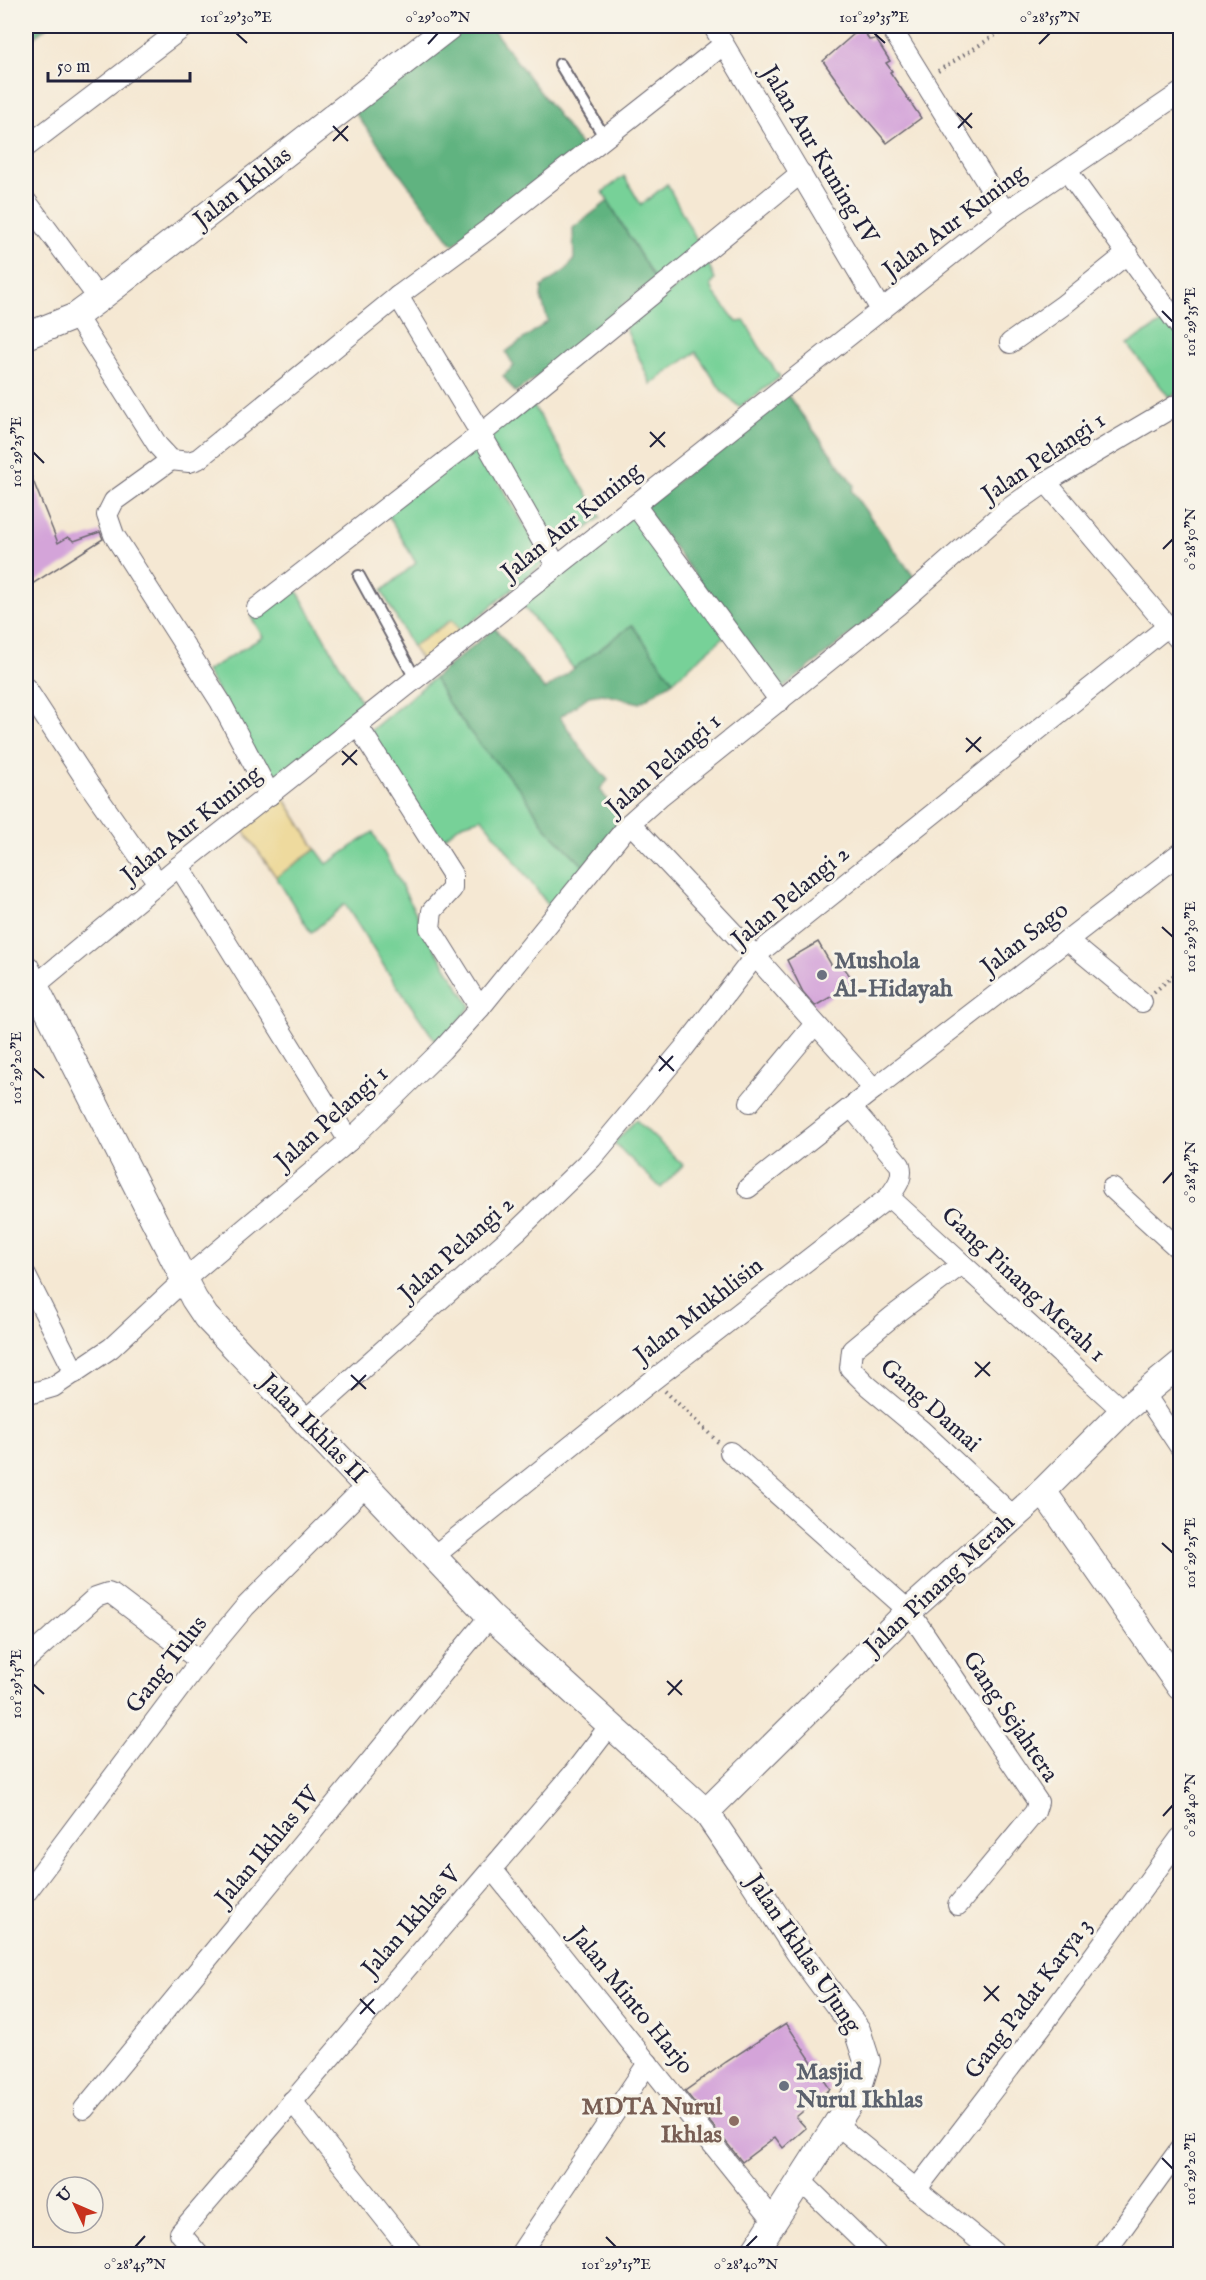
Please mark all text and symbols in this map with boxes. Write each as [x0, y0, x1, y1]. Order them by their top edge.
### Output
text: 101°29'30"E [200, 8, 272, 27]
text: 0°29'00"N [405, 8, 471, 27]
text: 101°29'35"E [839, 8, 909, 27]
text: 0°28'55"N [1020, 8, 1080, 27]
scale bar [48, 45, 190, 83]
text: 50 m [57, 56, 90, 79]
street label: Jalan Aur Kuning IV [752, 57, 885, 251]
street label: Jalan Ikhlas [185, 140, 298, 238]
street label: Jalan Aur Kuning [875, 157, 1034, 288]
text: 101°29'35"E [1181, 287, 1200, 357]
street label: Jalan Pelangi 1 [974, 405, 1112, 512]
text: 101°29'25"E [7, 416, 26, 488]
street label: Jalan Aur Kuning [493, 455, 649, 590]
text: 0°28'50"N [1181, 508, 1200, 570]
street label: Jalan Pelangi 1 [598, 707, 728, 825]
street label: Jalan Aur Kuning [113, 758, 269, 893]
street label: Jalan Pelangi 2 [723, 839, 856, 957]
street label: Jalan Sago [972, 895, 1075, 985]
text: 101°29'30"E [1181, 901, 1200, 973]
place label: Mushola Al-Hidayah [833, 946, 953, 1005]
marker: Mushola Al-Hidayah [815, 968, 829, 982]
text: 101°29'20"E [7, 1031, 26, 1105]
street label: Jalan Pelangi 1 [266, 1059, 395, 1179]
text: 0°28'45"N [1181, 1141, 1200, 1203]
street label: Jalan Pelangi 2 [391, 1189, 521, 1311]
street label: Gang Pinang Merah 1 [934, 1201, 1112, 1369]
street label: Jalan Mukhlisin [626, 1251, 770, 1373]
street label: Gang Damai [873, 1353, 987, 1459]
street label: Jalan Ikhlas II [251, 1365, 373, 1491]
street label: Jalan Pinang Merah [856, 1507, 1022, 1665]
text: 101°29'25"E [1181, 1517, 1200, 1589]
street label: Gang Tulus [119, 1610, 215, 1720]
street label: Gang Sejahtera [955, 1646, 1065, 1789]
text: 101°29'15"E [7, 1649, 26, 1719]
text: 0°28'40"N [1181, 1773, 1200, 1837]
street label: Jalan Ikhlas IV [207, 1780, 328, 1916]
street label: Jalan Ikhlas V [353, 1859, 469, 1986]
street label: Jalan Ikhlas Ujung [737, 1866, 868, 2040]
street label: Gang Padat Karya 3 [958, 1912, 1100, 2086]
street label: Jalan Minto Harjo [560, 1919, 700, 2081]
place label: Masjid Nurul Ikhlas [795, 2057, 924, 2116]
marker: Masjid Nurul Ikhlas [777, 2079, 791, 2093]
place label: MDTA Nurul Ikhlas [581, 2092, 723, 2151]
marker: MDTA Nurul Ikhlas [727, 2114, 741, 2128]
text: 101°29'20"E [1181, 2132, 1200, 2206]
north arrow [45, 2175, 105, 2235]
text: U [53, 2184, 78, 2209]
text: 0°28'45"N [104, 2255, 166, 2274]
text: 101°29'15"E [581, 2255, 651, 2274]
text: 0°28'40"N [714, 2255, 778, 2274]

